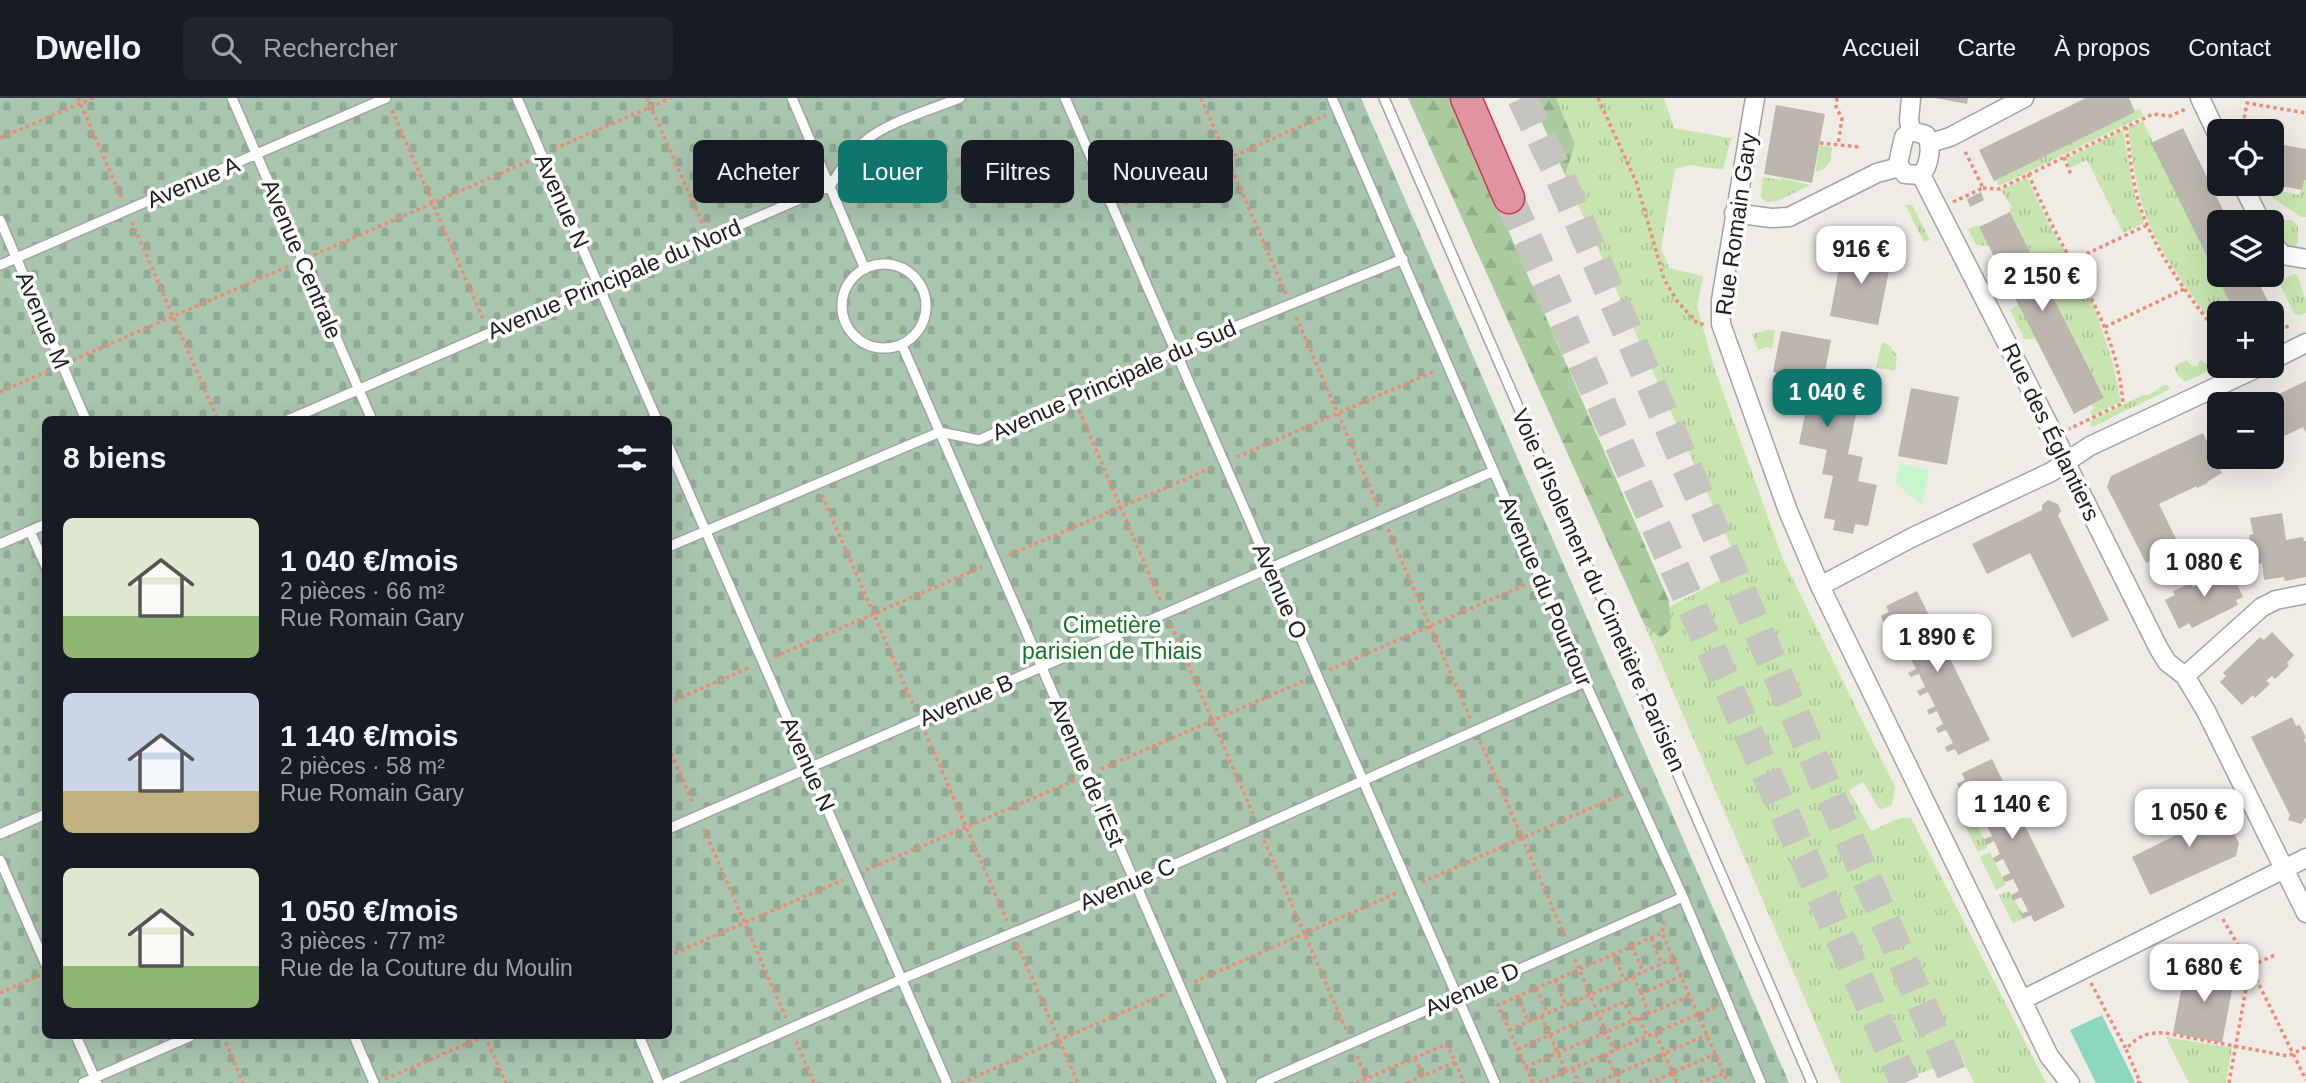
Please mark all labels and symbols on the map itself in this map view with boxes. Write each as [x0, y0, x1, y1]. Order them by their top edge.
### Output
street label: Rue Romain Gary [1710, 131, 1762, 317]
street label: Avenue N [530, 150, 594, 252]
street label: Avenue A [143, 151, 244, 213]
street label: Avenue Centrale [257, 175, 347, 343]
street label: Avenue Principale du Nord [483, 214, 745, 344]
pin: 916 € [1812, 226, 1910, 286]
pin: 2 150 € [1977, 254, 2107, 313]
street label: Avenue M [11, 267, 75, 373]
street label: Avenue Principale du Sud [988, 314, 1240, 446]
street label: Rue des Églantiers [1997, 339, 2105, 525]
pin: 1 040 € [1762, 370, 1892, 429]
street label: Voie d'Isolement du Cimetière Parisien [1507, 405, 1691, 775]
street label: Avenue du Pourtour [1494, 492, 1598, 690]
street label: Avenue O [1247, 539, 1313, 643]
pin: 1 080 € [2139, 540, 2269, 599]
park label: Cimetière parisien de Thiais [1022, 612, 1202, 664]
pin: 1 890 € [1872, 614, 2002, 674]
street label: Avenue B [915, 669, 1017, 731]
street label: Avenue de l'Est [1044, 694, 1130, 851]
street label: Avenue N [776, 713, 840, 815]
pin: 1 140 € [1947, 782, 2077, 841]
pin: 1 050 € [2124, 790, 2254, 849]
street label: Avenue C [1076, 852, 1178, 916]
pin: 1 680 € [2139, 944, 2269, 1004]
street label: Avenue D [1421, 957, 1523, 1021]

